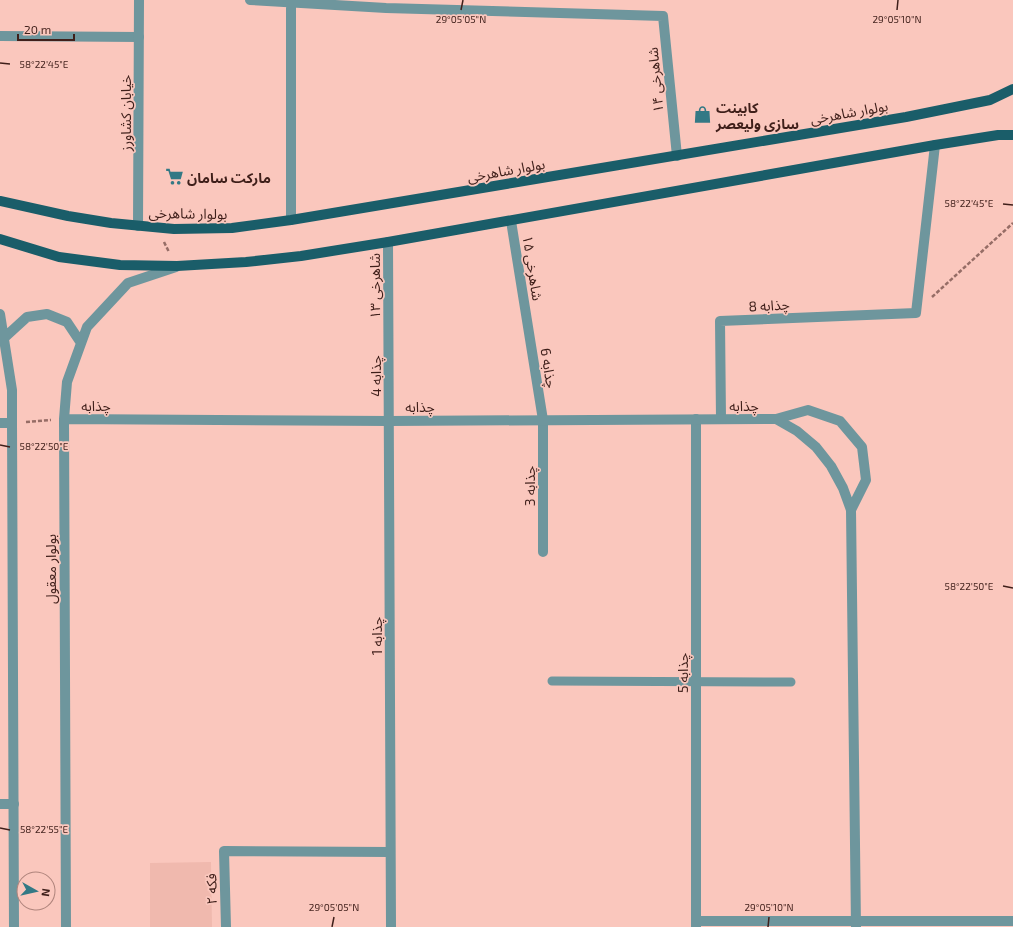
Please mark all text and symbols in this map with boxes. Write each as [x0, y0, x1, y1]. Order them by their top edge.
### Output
text: 29°05'05"N [436, 13, 486, 25]
text: 29°05'10"N [872, 13, 922, 25]
scale bar [18, 16, 74, 42]
text: 20 m [24, 22, 51, 36]
street label: شاهرخی ۱۴ [644, 46, 667, 114]
text: 58°22'45"E [20, 58, 69, 70]
street label: خیابان کشاورز [117, 75, 135, 152]
street label: بولوار شاهرخی [809, 97, 890, 128]
place label: کابینت سازی ولیعصر [715, 99, 799, 133]
shop icon: کابینت سازی ولیعصر [693, 105, 713, 125]
street label: بولوار شاهرخی [466, 155, 547, 186]
supermarket icon: مارکت سامان [164, 167, 184, 187]
place label: مارکت سامان [187, 169, 271, 187]
text: 58°22'45"E [945, 197, 994, 209]
street label: بولوار شاهرخی [148, 204, 228, 223]
street label: شاهرخی ۱۵ [518, 234, 547, 302]
street label: شاهرخی ۱۳ [366, 253, 384, 319]
street label: چذابه 8 [748, 295, 790, 317]
street label: چذابه 6 [535, 347, 561, 390]
street label: چذابه 4 [367, 355, 386, 397]
street label: چذابه [81, 397, 111, 416]
street label: چذابه [729, 397, 759, 416]
street label: چذابه [405, 398, 435, 417]
text: 58°22'50"E [20, 440, 69, 452]
street label: چذابه 3 [521, 466, 540, 506]
street label: بولوار معقول [42, 534, 60, 604]
text: 58°22'50"E [945, 580, 994, 592]
street label: چذابه 1 [368, 617, 387, 655]
street label: چذابه 5 [674, 653, 693, 693]
text: 58°22'55"E [20, 823, 69, 835]
north arrow [16, 871, 56, 911]
street label: فکه ۲ [202, 873, 220, 905]
text: N [39, 888, 53, 897]
text: 29°05'05"N [309, 901, 359, 913]
text: 29°05'10"N [744, 901, 794, 913]

